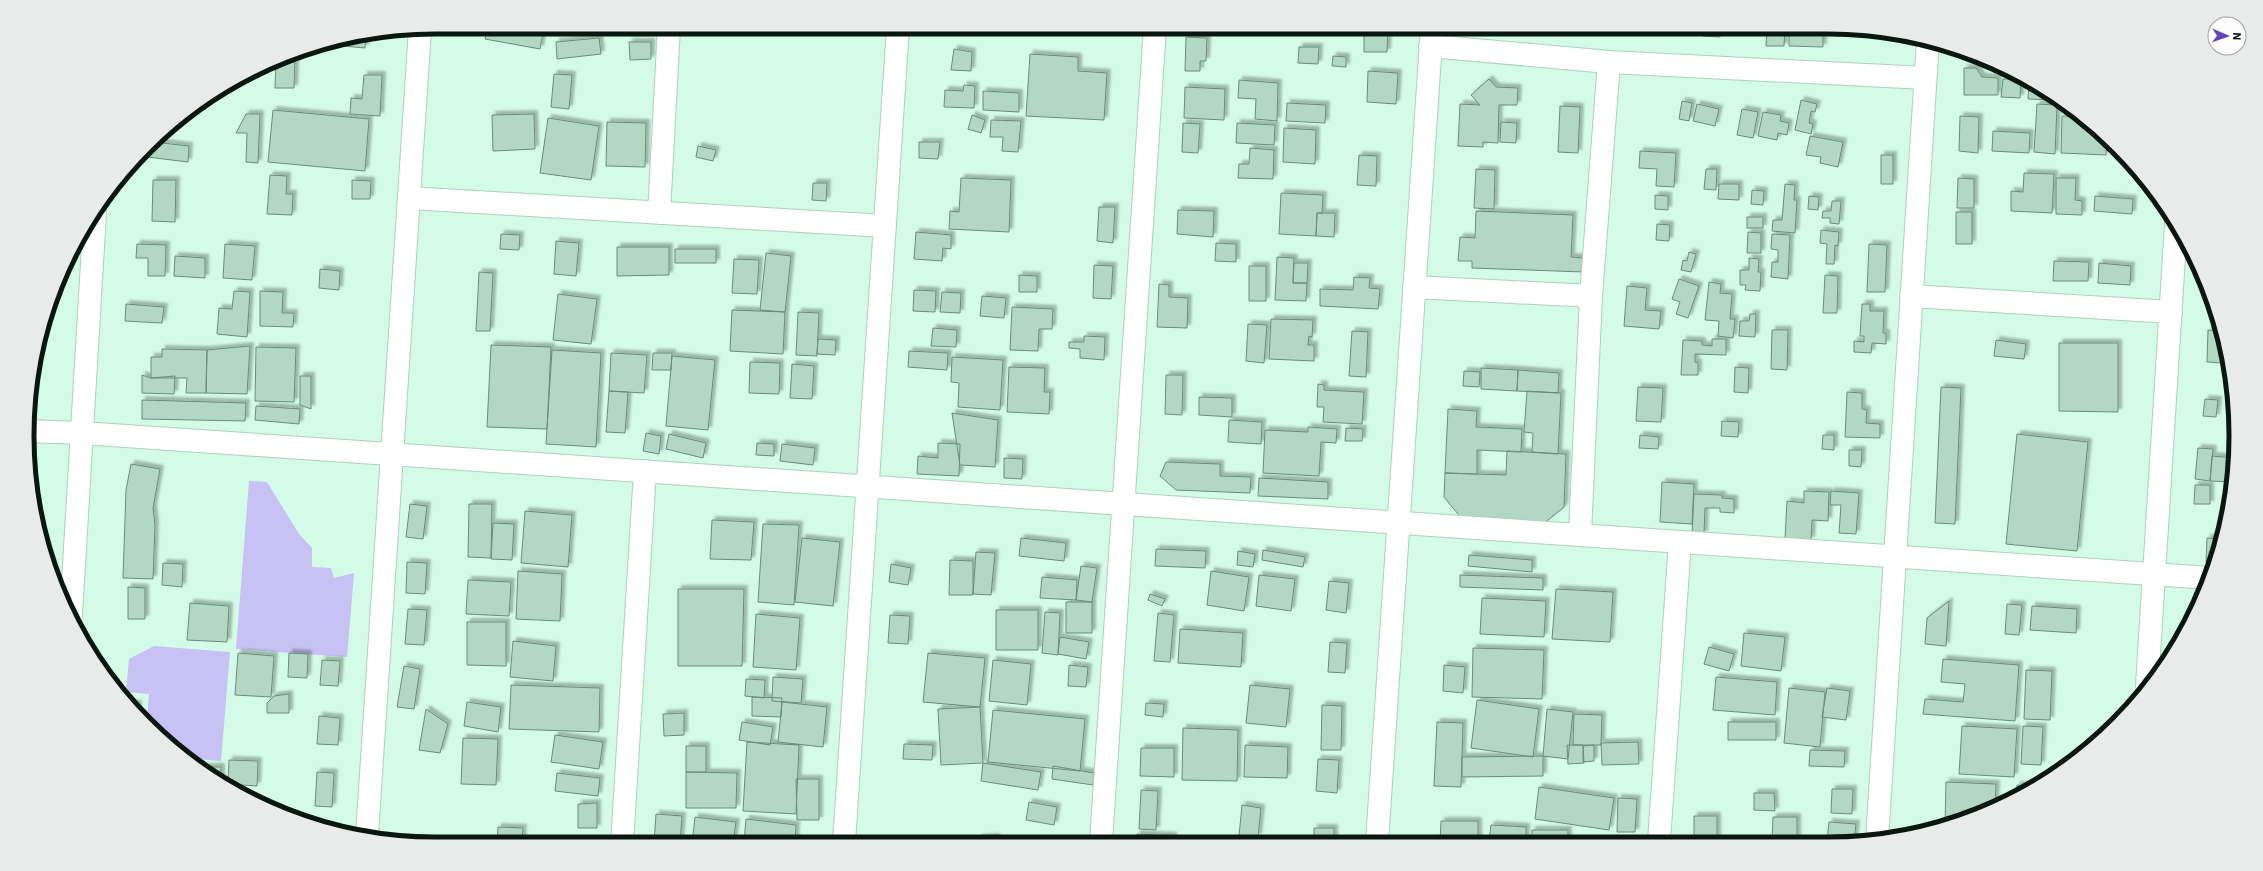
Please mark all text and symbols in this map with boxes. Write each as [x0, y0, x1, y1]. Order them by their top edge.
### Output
north arrow [2207, 16, 2247, 56]
text: N [2230, 32, 2244, 41]

